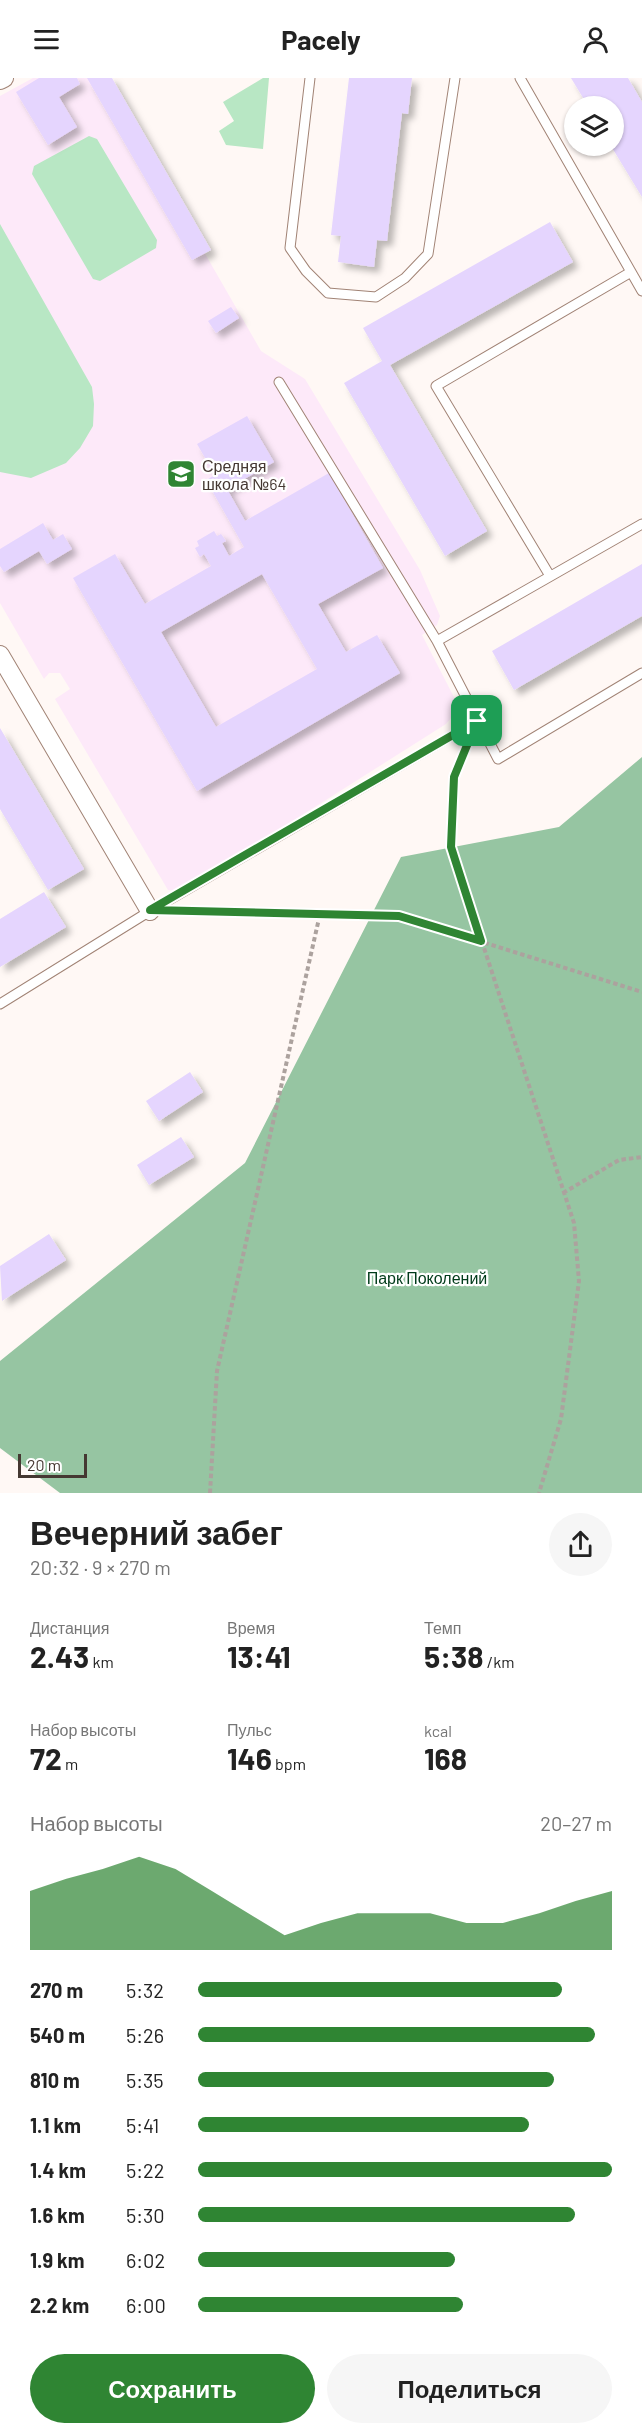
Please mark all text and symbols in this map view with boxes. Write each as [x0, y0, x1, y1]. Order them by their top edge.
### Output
icon: menu [30, 23, 63, 56]
text: Pacely [281, 23, 361, 55]
icon: person [579, 23, 612, 56]
map controls [564, 96, 624, 156]
button: layers [564, 96, 624, 156]
place label: Средняя школа №64 [202, 456, 286, 493]
school or university icon: Средняя школа №64 [165, 458, 197, 490]
pin [451, 695, 502, 746]
icon: arrive [460, 704, 493, 737]
park label: Парк Поколений [367, 1268, 487, 1287]
scale bar [18, 1451, 87, 1478]
text: 20 m [27, 1455, 61, 1474]
text: Вечерний забег [30, 1512, 283, 1552]
button: share [549, 1513, 612, 1576]
text: 20:32 · 9 × 270 m [30, 1555, 171, 1579]
text: Дистанция [30, 1618, 109, 1637]
text: Время [227, 1618, 275, 1637]
text: Темп [424, 1618, 461, 1637]
text: 2.43 [30, 1638, 89, 1674]
text: 13:41 [227, 1638, 291, 1674]
text: 5:38 [424, 1638, 484, 1674]
text: km [89, 1652, 114, 1671]
text: /km [484, 1652, 514, 1671]
text: Набор высоты [30, 1720, 136, 1739]
text: Пульс [227, 1720, 272, 1739]
text: kcal [424, 1721, 452, 1740]
text: 72 [30, 1740, 62, 1776]
text: 146 [227, 1740, 272, 1776]
text: 168 [424, 1740, 467, 1776]
text: m [62, 1754, 78, 1773]
text: bpm [272, 1754, 306, 1773]
text: Набор высоты [30, 1811, 163, 1835]
text: 20–27 m [540, 1811, 612, 1835]
text: 270 m [30, 1978, 83, 2002]
text: 5:32 [126, 1978, 164, 2002]
text: 540 m [30, 2023, 85, 2047]
text: 5:26 [126, 2023, 164, 2047]
text: 810 m [30, 2068, 80, 2092]
text: 5:35 [126, 2068, 164, 2092]
text: 1.1 km [30, 2113, 81, 2137]
text: 5:41 [126, 2113, 159, 2137]
text: 1.4 km [30, 2158, 86, 2182]
text: 5:22 [126, 2158, 165, 2182]
text: 1.6 km [30, 2203, 85, 2227]
text: 5:30 [126, 2203, 165, 2227]
text: 1.9 km [30, 2248, 84, 2272]
text: 6:02 [126, 2248, 165, 2272]
text: 2.2 km [30, 2293, 89, 2317]
text: 6:00 [126, 2293, 166, 2317]
button: Сохранить [30, 2354, 315, 2423]
button: Поделиться [327, 2354, 612, 2423]

